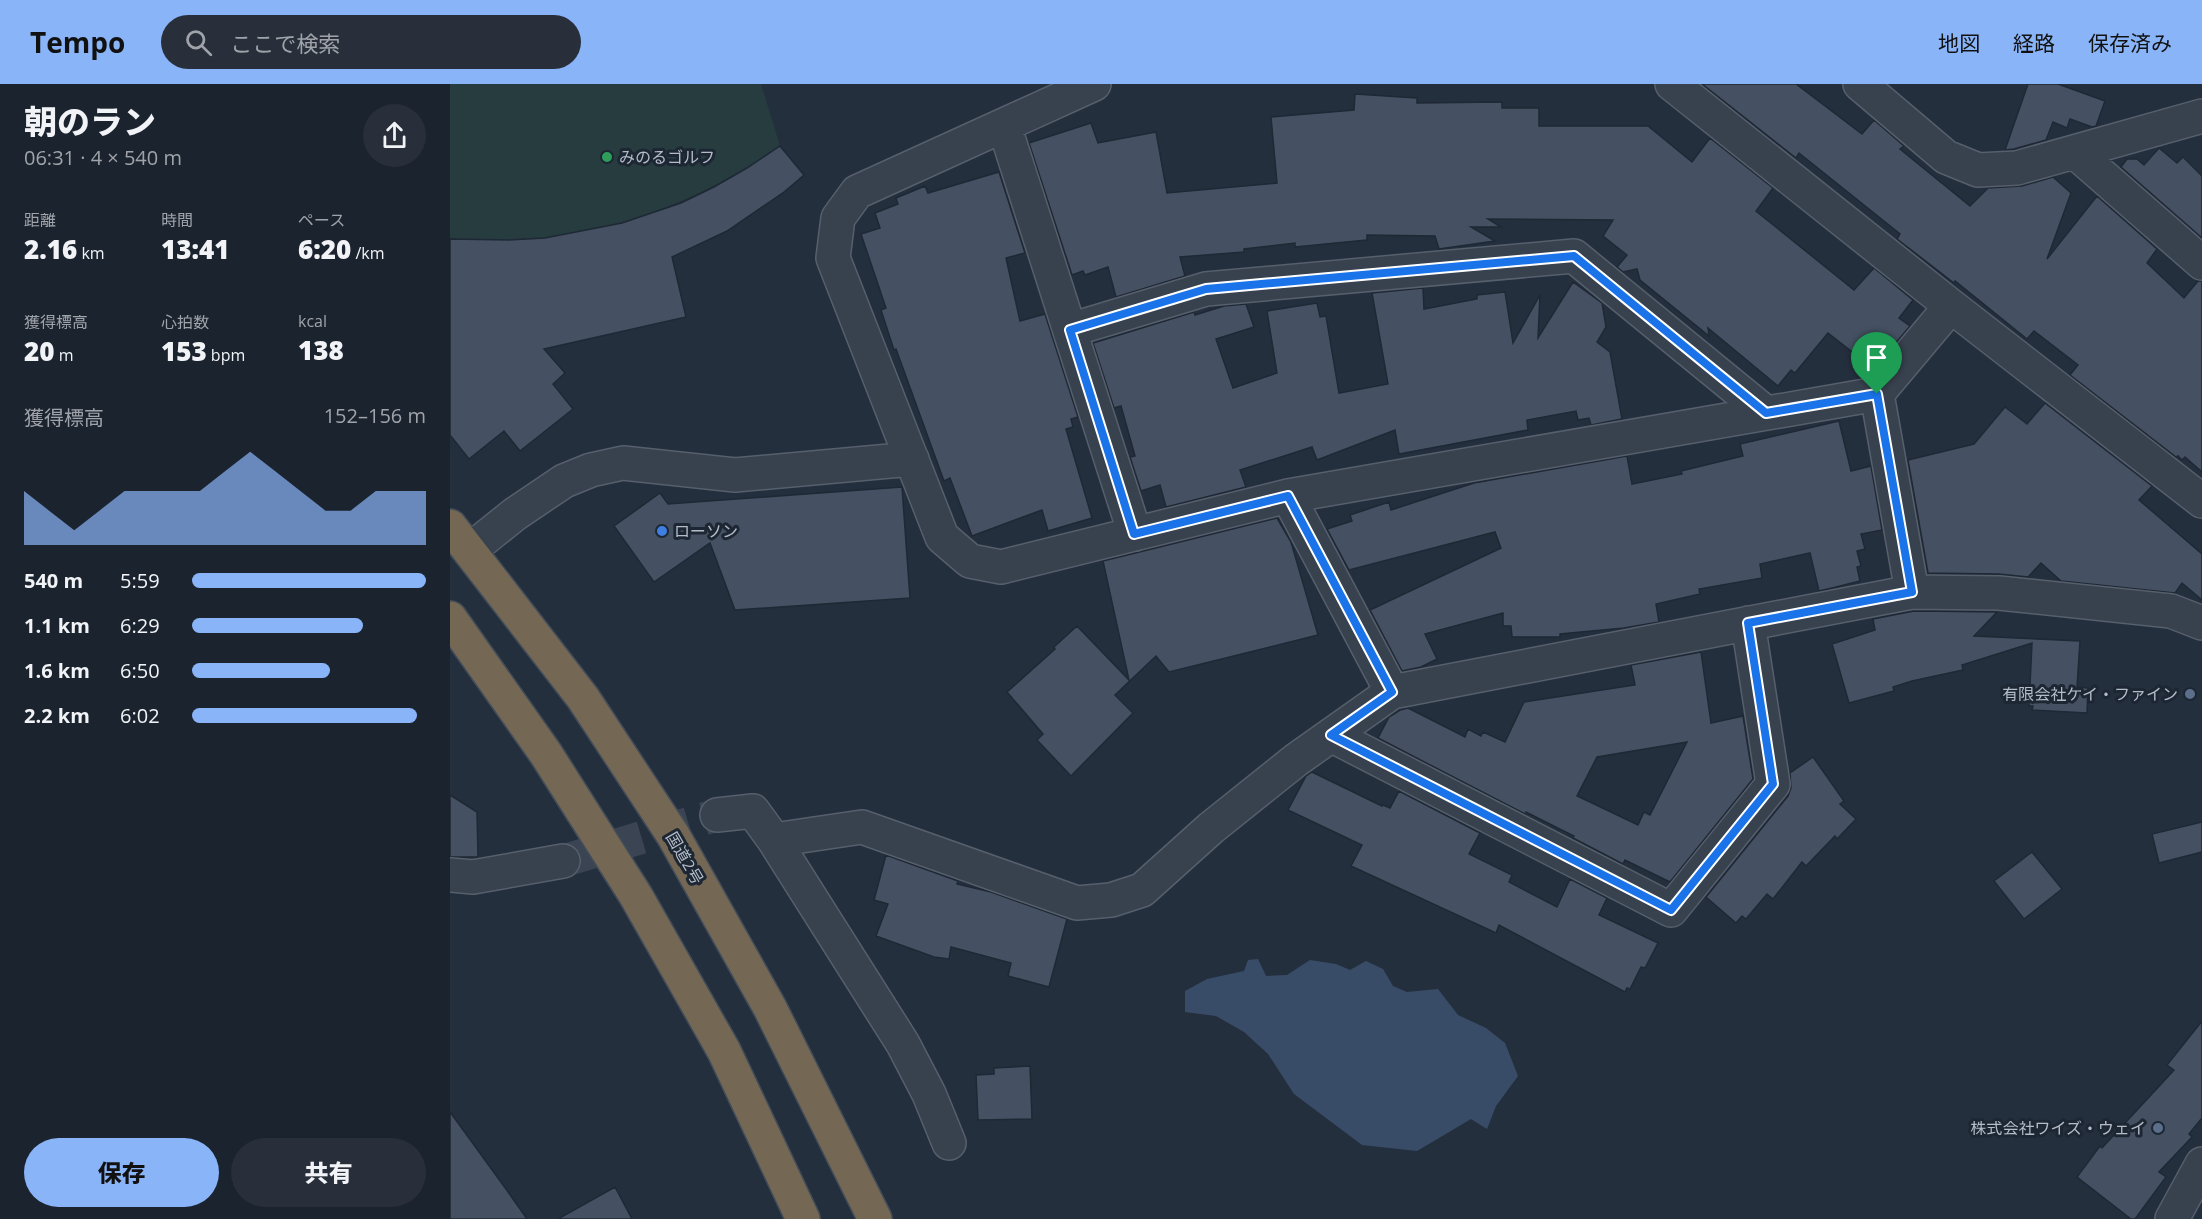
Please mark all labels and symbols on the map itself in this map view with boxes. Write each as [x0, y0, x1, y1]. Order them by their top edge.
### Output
place label: みのるゴルフ [619, 146, 715, 168]
marker: みのるゴルフ [600, 150, 614, 164]
pin [1851, 332, 1902, 394]
place label: ローソン [674, 520, 738, 542]
marker: ローソン [655, 524, 669, 538]
place label: 有限会社ケイ・ファイン [2002, 683, 2178, 705]
marker: 有限会社ケイ・ファイン [2183, 687, 2197, 701]
street label: 国道2号 [661, 828, 709, 888]
place label: 株式会社ワイズ・ウェイ [1970, 1117, 2146, 1139]
marker: 株式会社ワイズ・ウェイ [2151, 1121, 2165, 1135]

